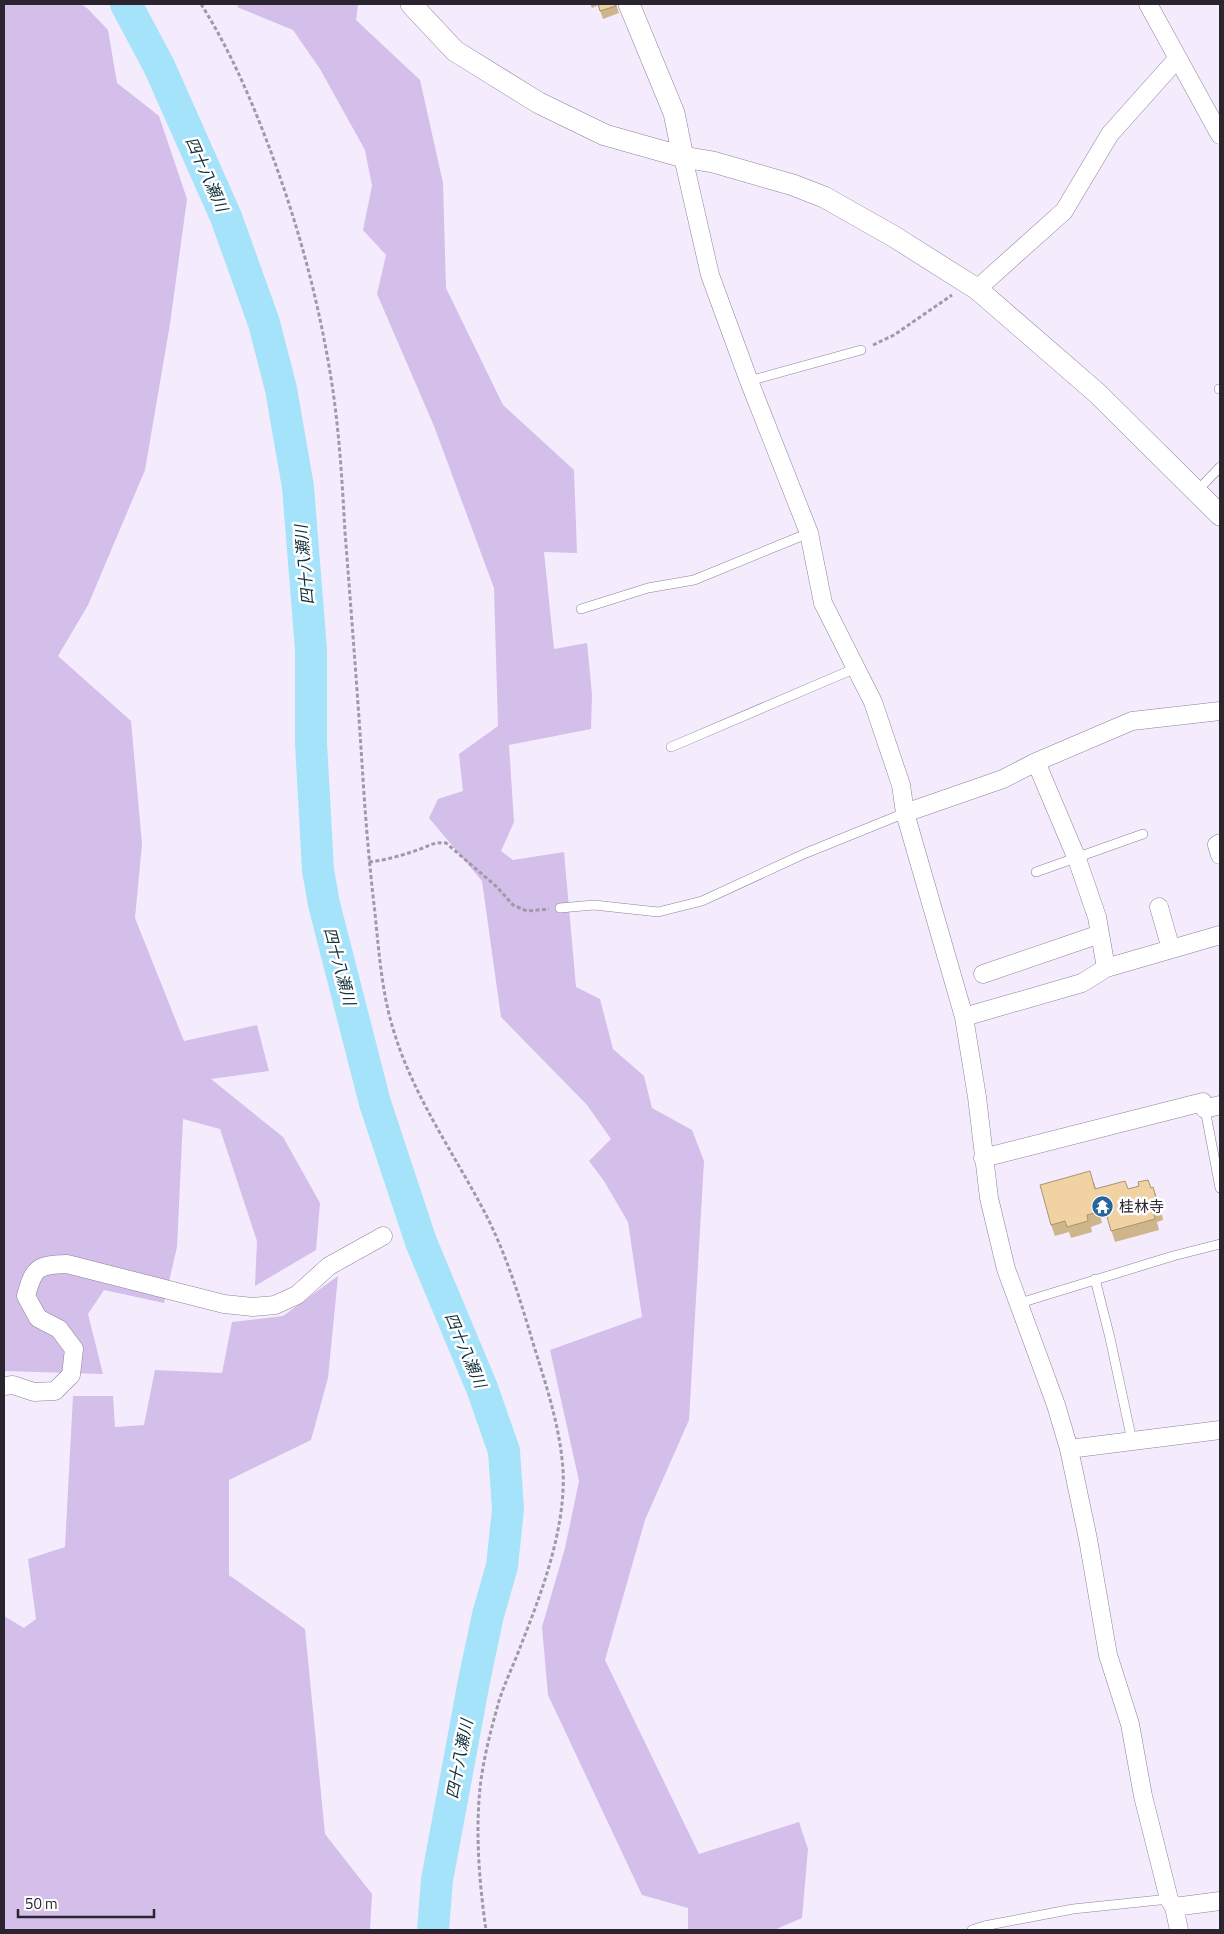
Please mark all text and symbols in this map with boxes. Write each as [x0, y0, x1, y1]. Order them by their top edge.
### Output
water label: 四十八瀬川 [180, 133, 235, 217]
water label: 四十八瀬川 [288, 522, 319, 606]
water label: 四十八瀬川 [318, 924, 362, 1010]
temple icon: 桂林寺 [1091, 1195, 1115, 1219]
place label: 桂林寺 [1119, 1195, 1164, 1218]
water label: 四十八瀬川 [439, 1308, 493, 1393]
water label: 四十八瀬川 [440, 1715, 479, 1801]
scale bar [18, 1886, 154, 1918]
text: 50 m [25, 1892, 58, 1915]

